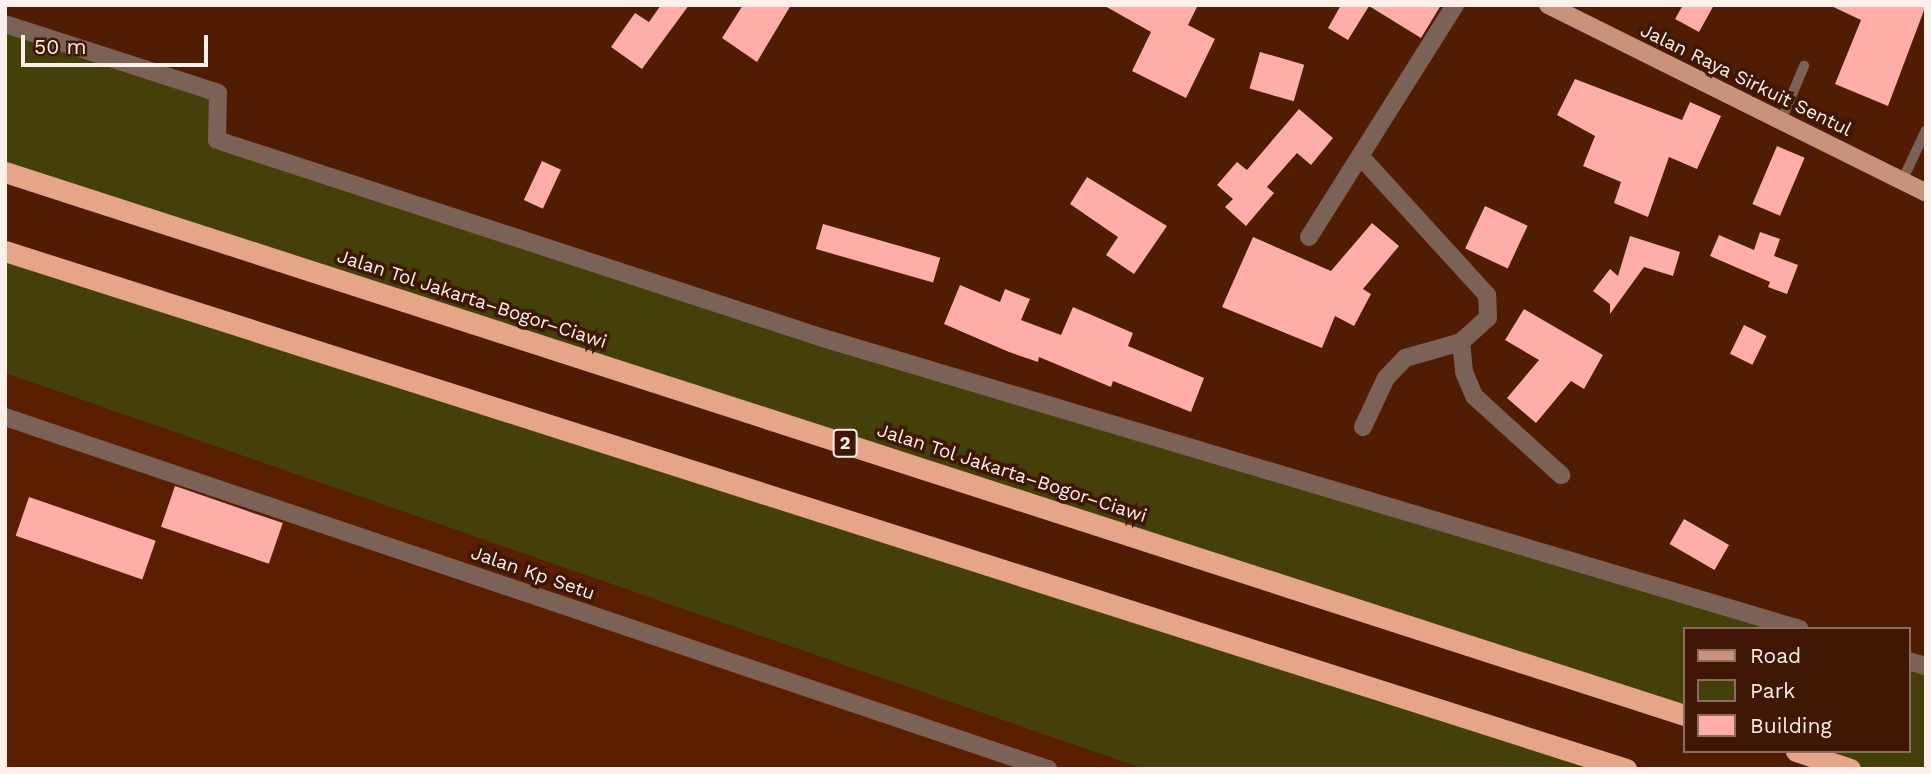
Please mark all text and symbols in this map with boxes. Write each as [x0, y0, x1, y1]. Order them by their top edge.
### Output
street label: Jalan Raya Sirkuit Sentul [1636, 19, 1856, 141]
scale bar [24, 21, 212, 65]
text: 50 m [34, 34, 86, 59]
street label: Jalan Tol Jakarta–Bogor–Ciawi [334, 244, 610, 354]
street label: Jalan Tol Jakarta–Bogor–Ciawi [874, 418, 1150, 528]
road number: 2 [831, 428, 859, 458]
street label: Jalan Kp Setu [468, 541, 598, 605]
legend [1682, 627, 1910, 753]
text: Road [1750, 643, 1801, 668]
text: Park [1750, 678, 1795, 703]
text: Building [1750, 713, 1832, 738]

